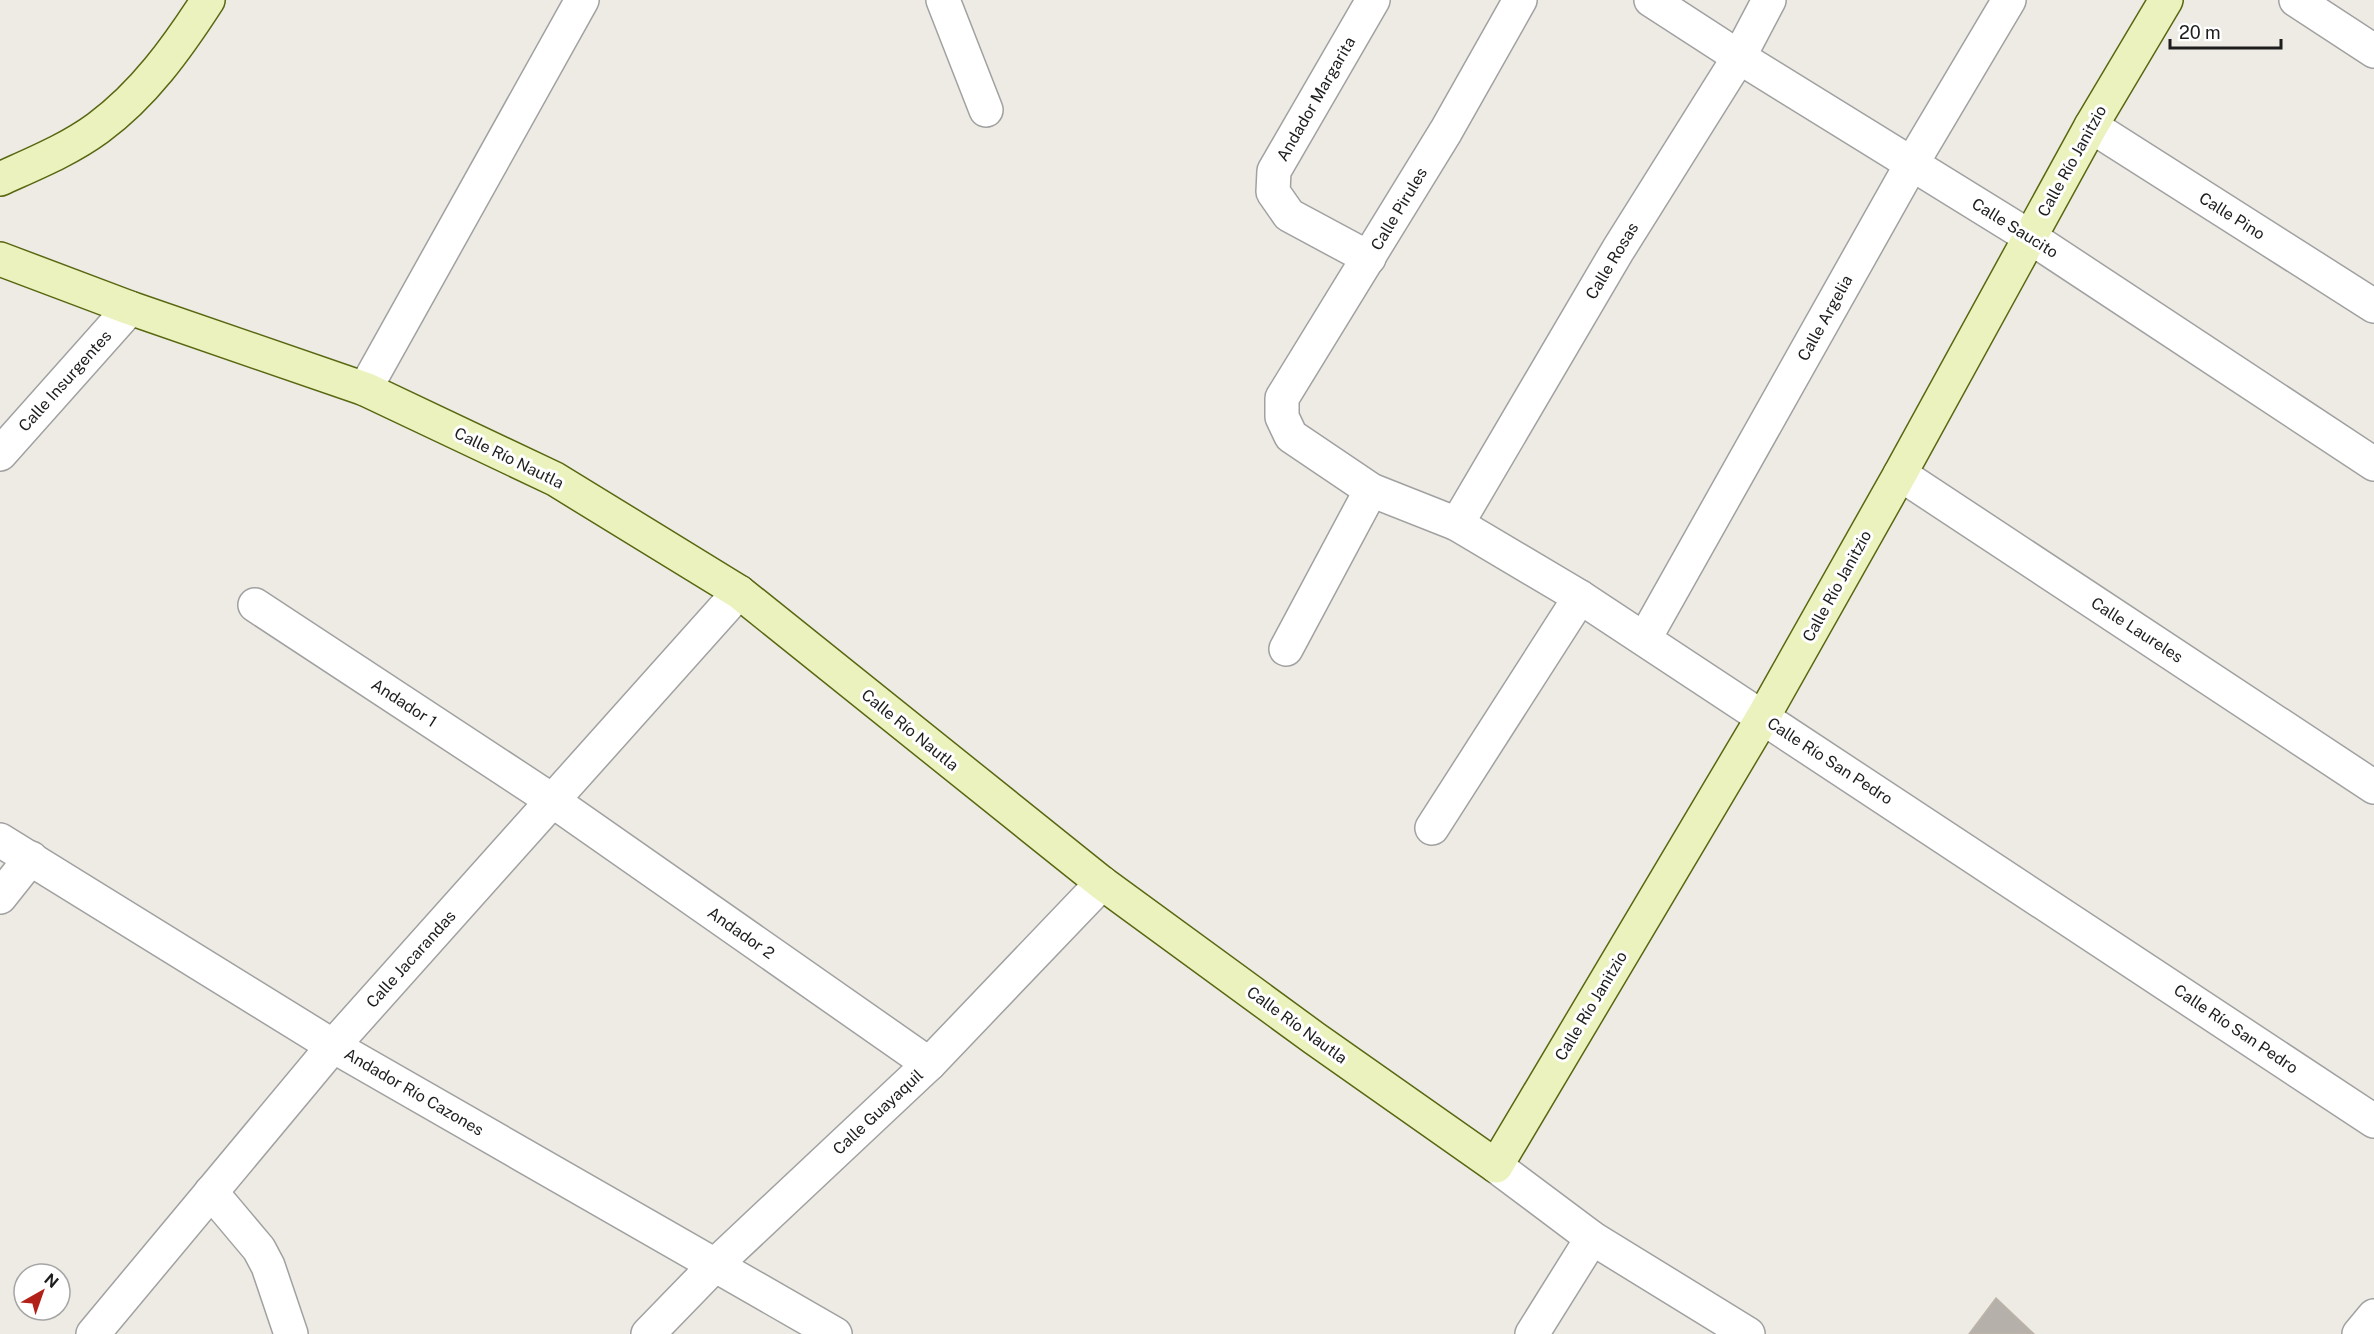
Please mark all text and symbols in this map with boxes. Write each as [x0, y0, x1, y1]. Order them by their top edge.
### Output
scale bar [2170, 12, 2281, 50]
text: 20 m [2179, 22, 2221, 43]
street label: Andador Margarita [1273, 33, 1359, 165]
street label: Calle Río Janitzio [2034, 102, 2110, 220]
street label: Calle Pirules [1367, 164, 1431, 254]
street label: Calle Pino [2196, 188, 2268, 244]
street label: Calle Saucito [1968, 194, 2062, 262]
street label: Calle Rosas [1582, 219, 1642, 303]
street label: Calle Argelia [1794, 272, 1856, 364]
street label: Calle Insurgentes [15, 326, 115, 436]
street label: Calle Río Nautla [451, 423, 567, 493]
street label: Calle Río Janitzio [1799, 527, 1875, 645]
street label: Calle Laureles [2088, 593, 2186, 667]
street label: Andador 1 [368, 675, 440, 731]
street label: Calle Río Nautla [858, 685, 962, 775]
street label: Calle Río San Pedro [1764, 713, 1896, 809]
street label: Andador 2 [704, 903, 778, 963]
street label: Calle Jacarandas [362, 906, 460, 1012]
street label: Calle Río Janitzio [1551, 948, 1631, 1064]
street label: Calle Río San Pedro [2170, 980, 2302, 1078]
street label: Calle Río Nautla [1243, 982, 1351, 1068]
street label: Andador Río Cazones [341, 1044, 487, 1140]
street label: Calle Guayaquil [829, 1065, 927, 1159]
north arrow [12, 1262, 72, 1322]
text: N [40, 1270, 62, 1292]

